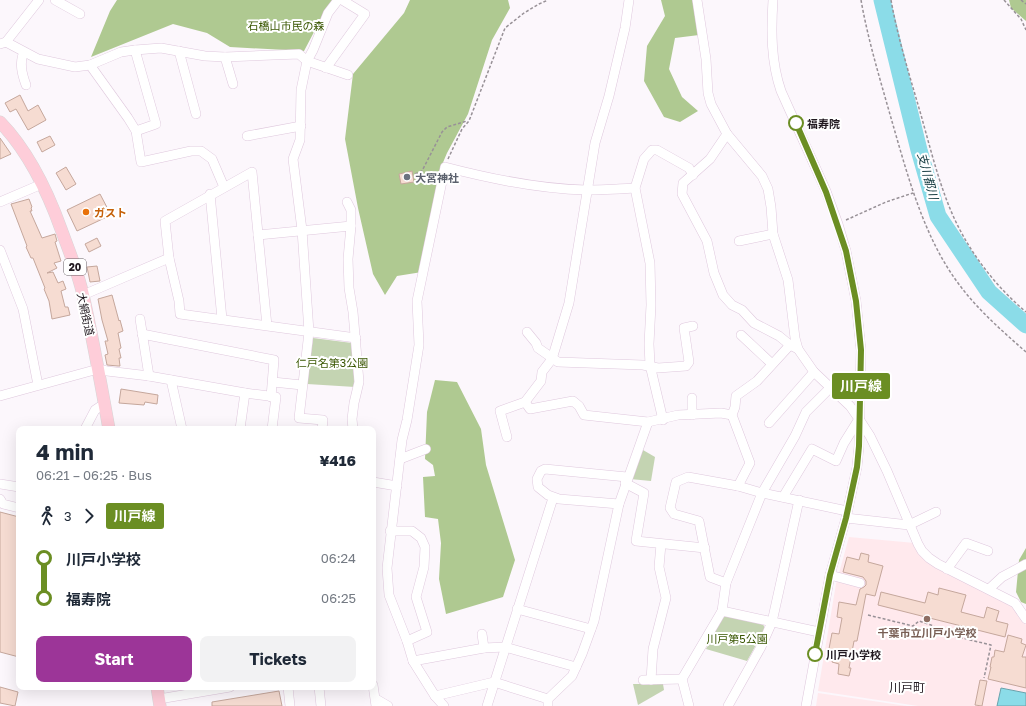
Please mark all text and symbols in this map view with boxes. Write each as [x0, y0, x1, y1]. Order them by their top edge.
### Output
park label: 石橋山市民の森 [248, 19, 325, 32]
marker: 福寿院 [788, 115, 804, 131]
place label: 福寿院 [807, 117, 840, 130]
water label: 支川都川 [915, 151, 942, 203]
place label: 大宮神社 [415, 171, 459, 184]
marker: 大宮神社 [402, 172, 412, 182]
place label: ガスト [94, 206, 127, 219]
marker: ガスト [81, 207, 91, 217]
road number: 20 [64, 259, 86, 275]
street label: 大網街道 [75, 291, 97, 337]
park label: 仁戸名第3公園 [296, 356, 368, 369]
line badge: 川戸線 [838, 373, 884, 399]
text: 川戸線 [840, 377, 882, 394]
text: 4 min [36, 438, 94, 465]
text: ¥416 [319, 451, 356, 469]
text: 06:21 – 06:25 · Bus [36, 467, 152, 483]
icon: walk [36, 505, 58, 527]
icon: forward [78, 505, 100, 527]
text: 川戸線 [114, 507, 156, 524]
text: 3 [64, 508, 72, 524]
text: 川戸小学校 [66, 550, 141, 568]
text: 06:24 [321, 550, 356, 566]
text: 福寿院 [66, 590, 111, 608]
text: 06:25 [321, 590, 356, 606]
marker: 千葉市立川戸小学校 [922, 614, 932, 624]
place label: 千葉市立川戸小学校 [878, 626, 977, 639]
park label: 川戸第5公園 [706, 632, 768, 645]
button: Start [36, 636, 192, 682]
button: Tickets [200, 636, 356, 682]
marker: 川戸小学校 [807, 646, 823, 662]
place label: 川戸小学校 [826, 648, 881, 661]
district label: 川戸町 [889, 680, 925, 695]

